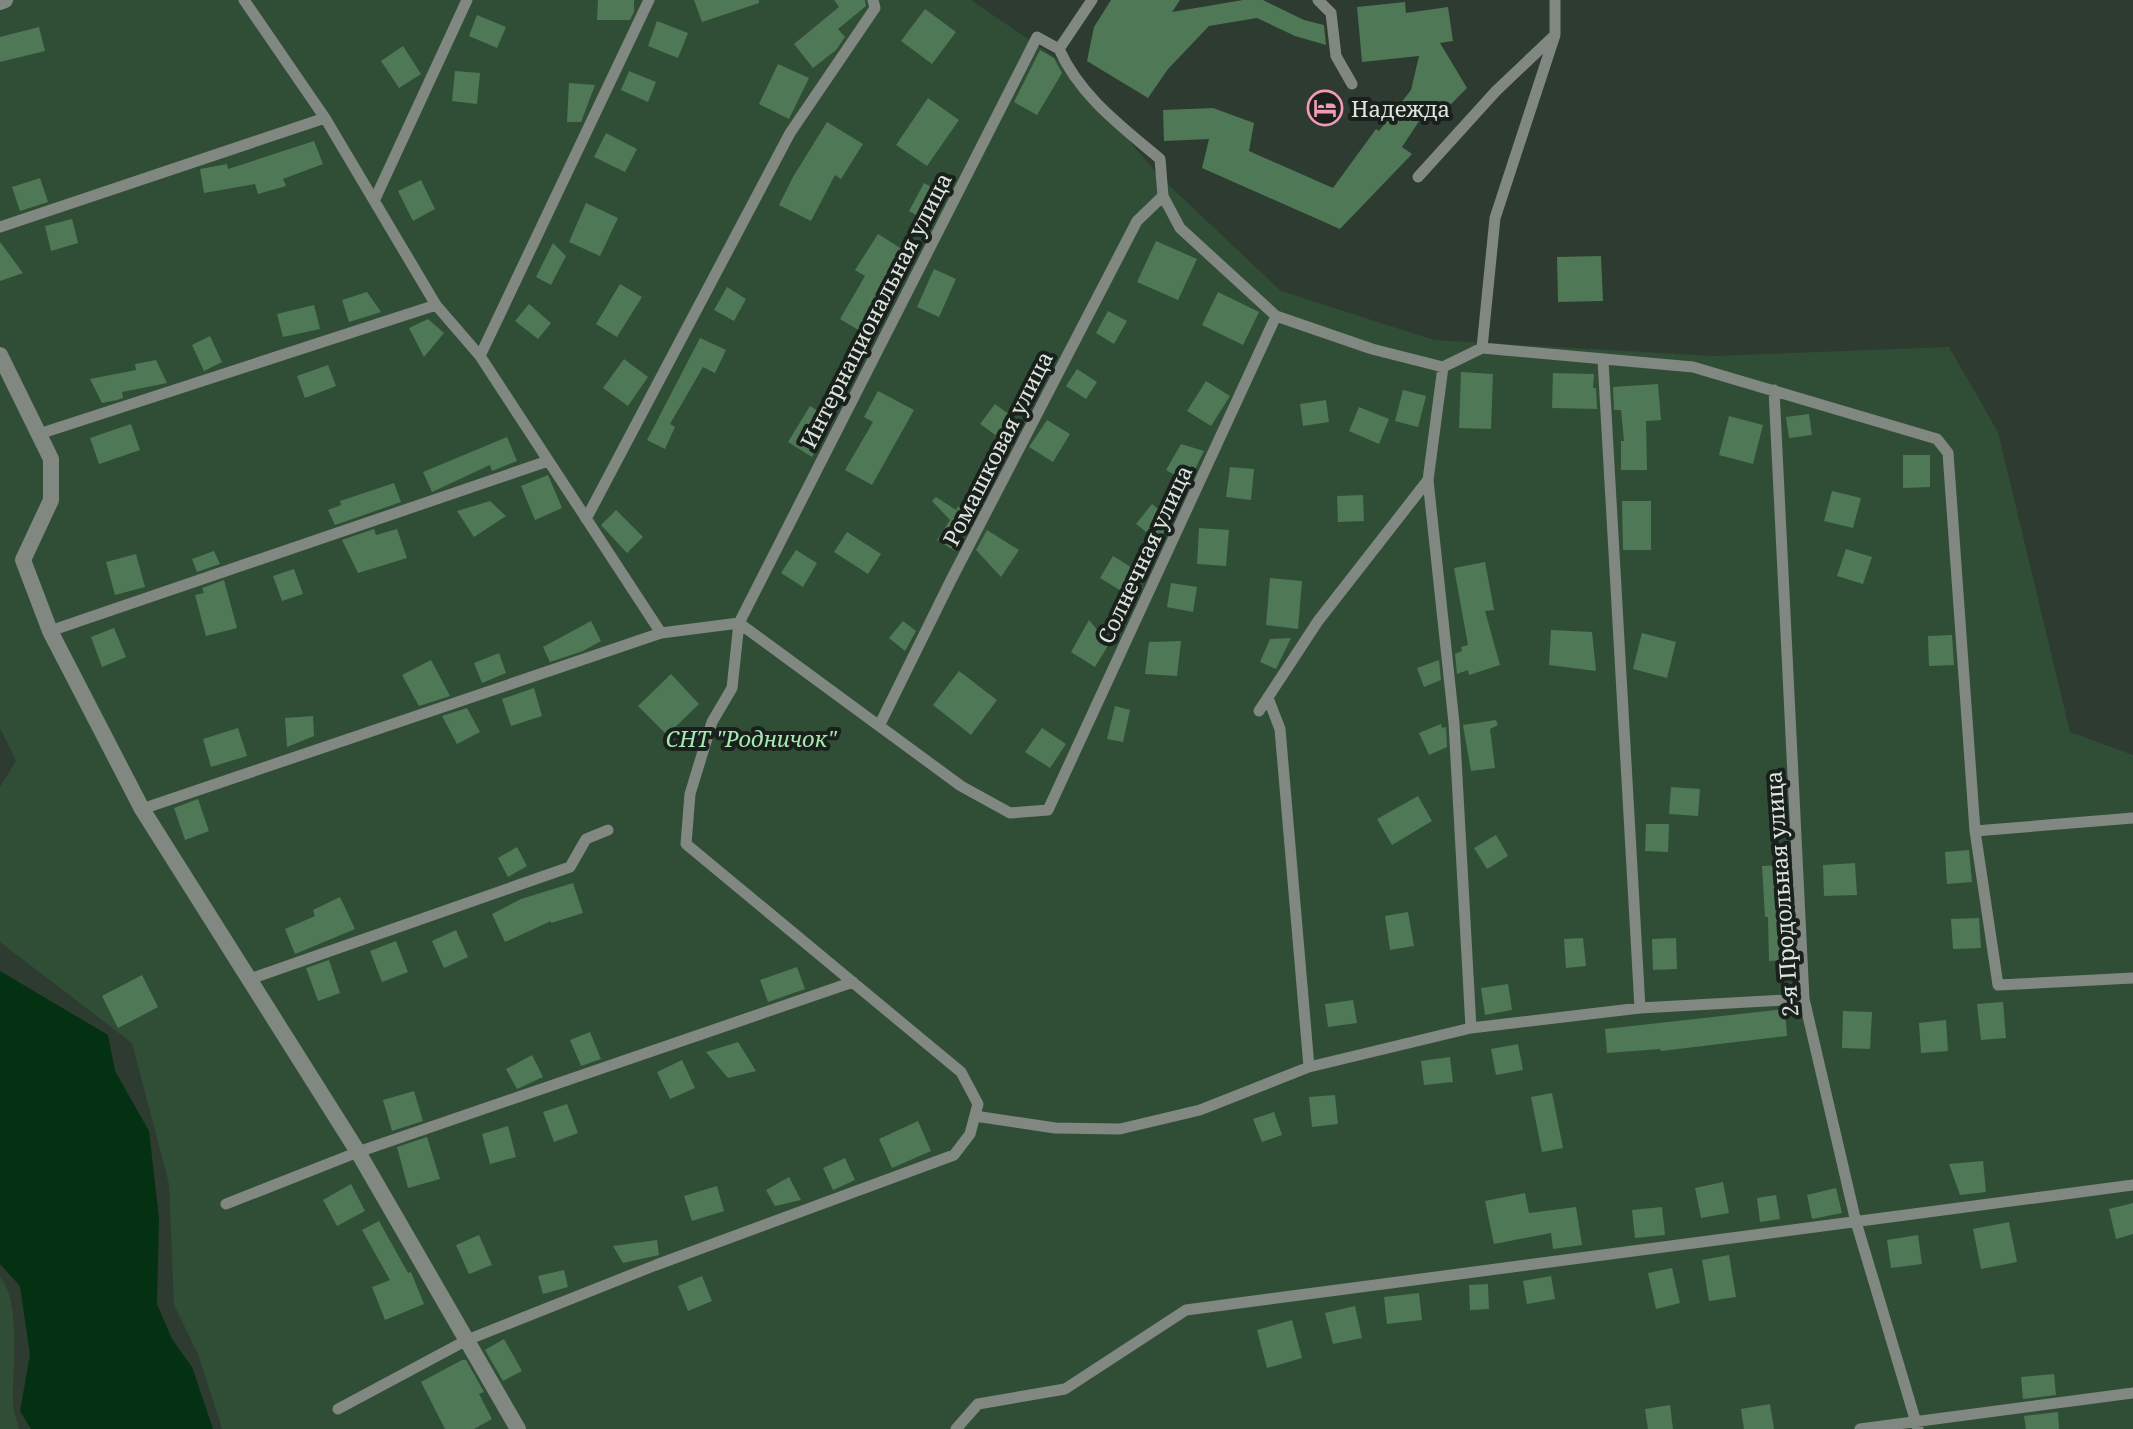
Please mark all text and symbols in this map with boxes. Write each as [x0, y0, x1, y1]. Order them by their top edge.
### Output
hotel icon: Надежда [1306, 89, 1344, 127]
place label: Надежда [1351, 93, 1450, 123]
street label: Интернациональная улица [792, 167, 958, 453]
street label: Ромашковая улица [935, 346, 1059, 550]
street label: Солнечная улица [1089, 460, 1199, 648]
park label: СНТ "Родничок" [666, 723, 837, 753]
street label: 2-я Продольная улица [1757, 770, 1805, 1018]

